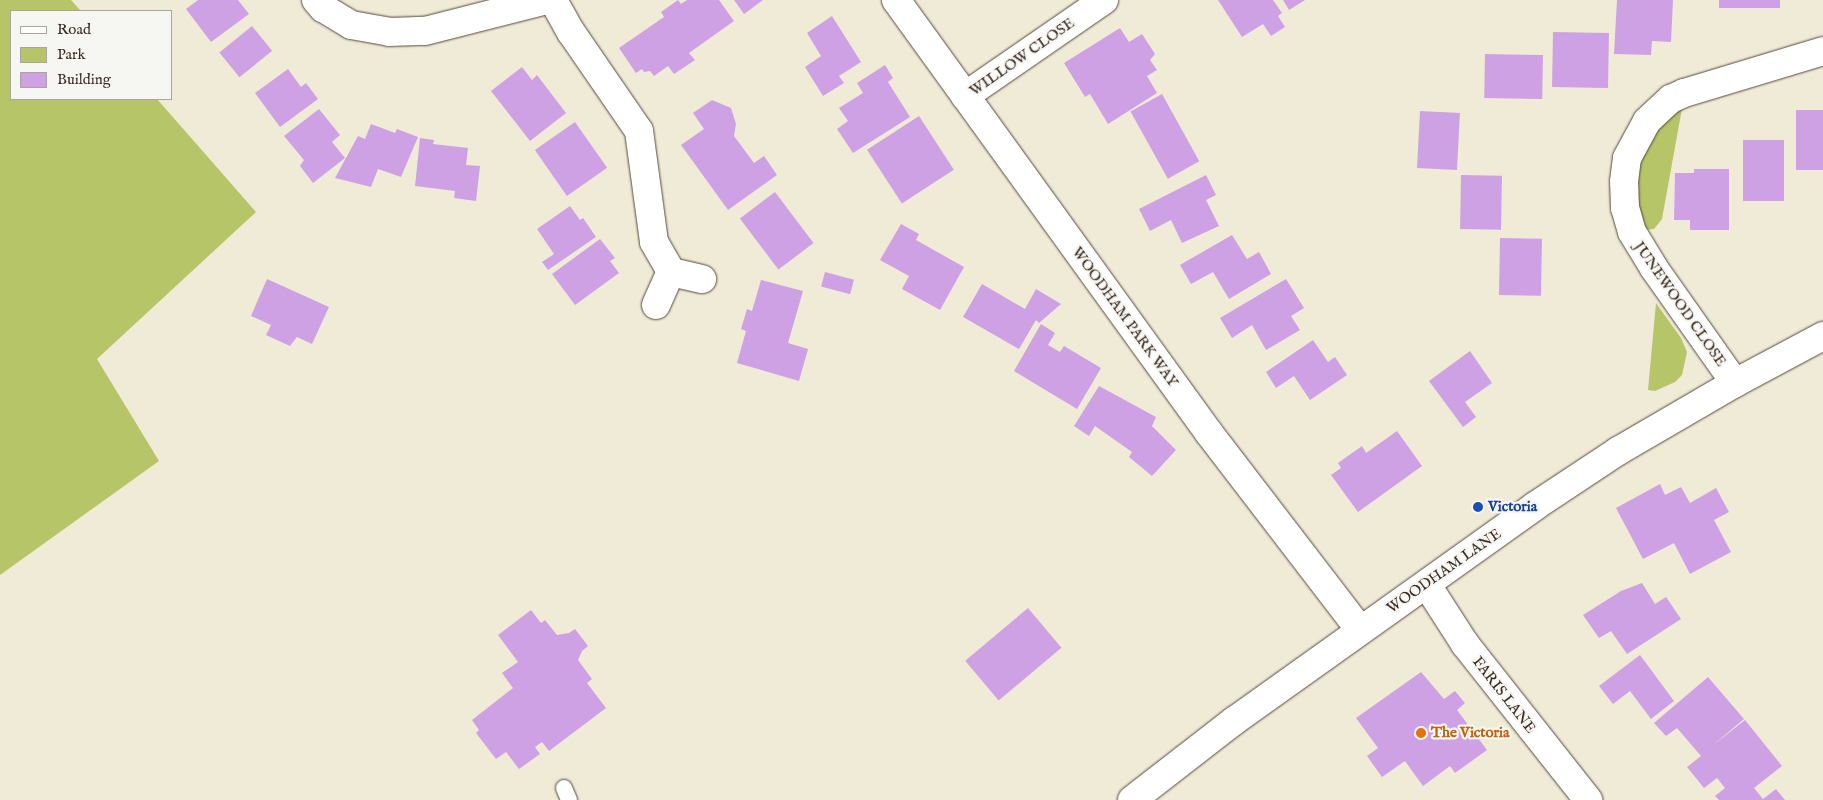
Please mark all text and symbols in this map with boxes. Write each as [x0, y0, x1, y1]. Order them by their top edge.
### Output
legend [10, 10, 172, 100]
street label: WILLOW CLOSE [966, 14, 1078, 100]
text: Road [57, 20, 91, 39]
text: Park [57, 45, 86, 64]
text: Building [57, 70, 111, 89]
street label: JUNEWOOD CLOSE [1630, 238, 1730, 370]
street label: WOODHAM PARK WAY [1068, 243, 1182, 391]
place label: Victoria [1488, 498, 1537, 516]
marker: Victoria [1472, 501, 1484, 513]
street label: WOODHAM LANE [1383, 525, 1505, 617]
street label: FARIS LANE [1469, 653, 1539, 737]
place label: The Victoria [1431, 724, 1509, 742]
marker: The Victoria [1415, 727, 1427, 739]

